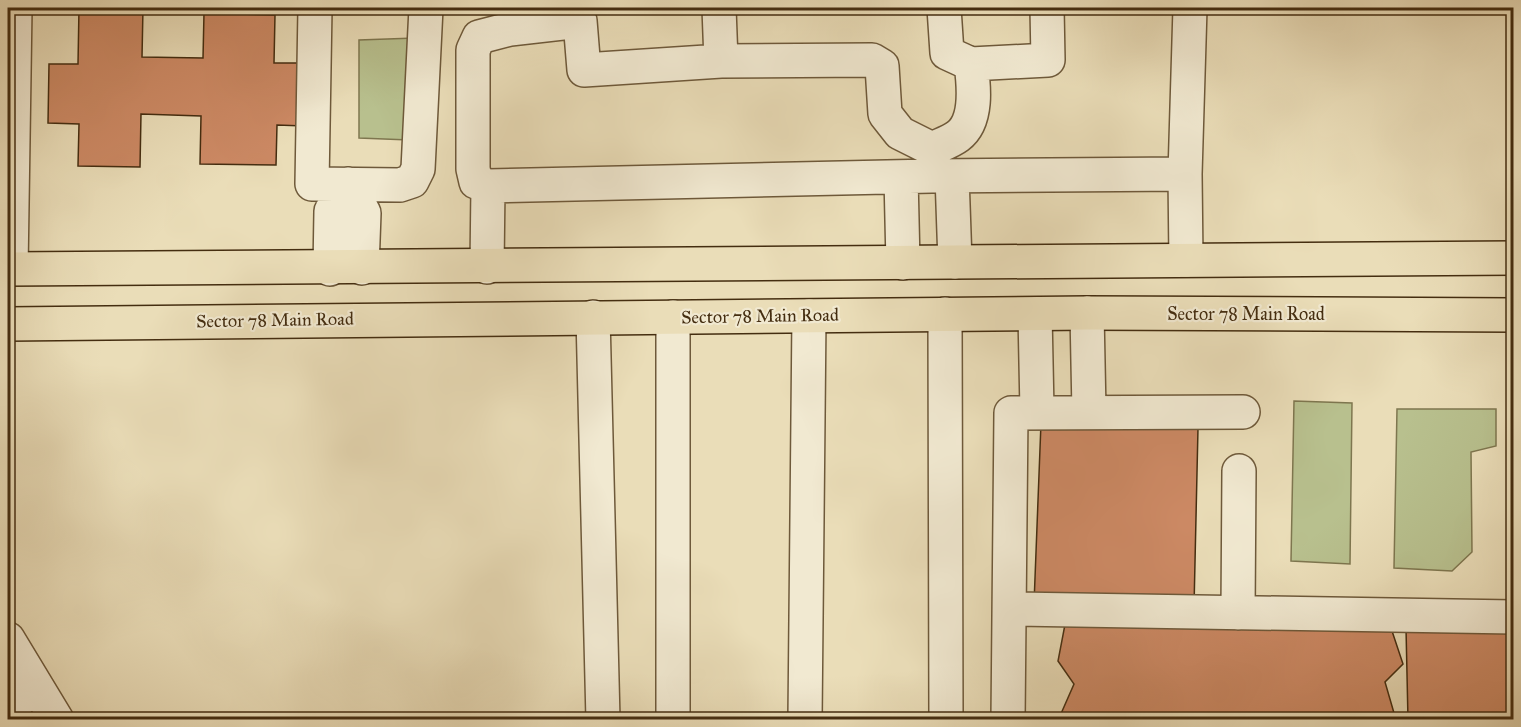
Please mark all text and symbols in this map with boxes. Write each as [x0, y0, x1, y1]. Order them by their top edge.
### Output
street label: Sector 78 Main Road [1167, 303, 1325, 325]
street label: Sector 78 Main Road [681, 304, 839, 328]
street label: Sector 78 Main Road [196, 308, 354, 332]

